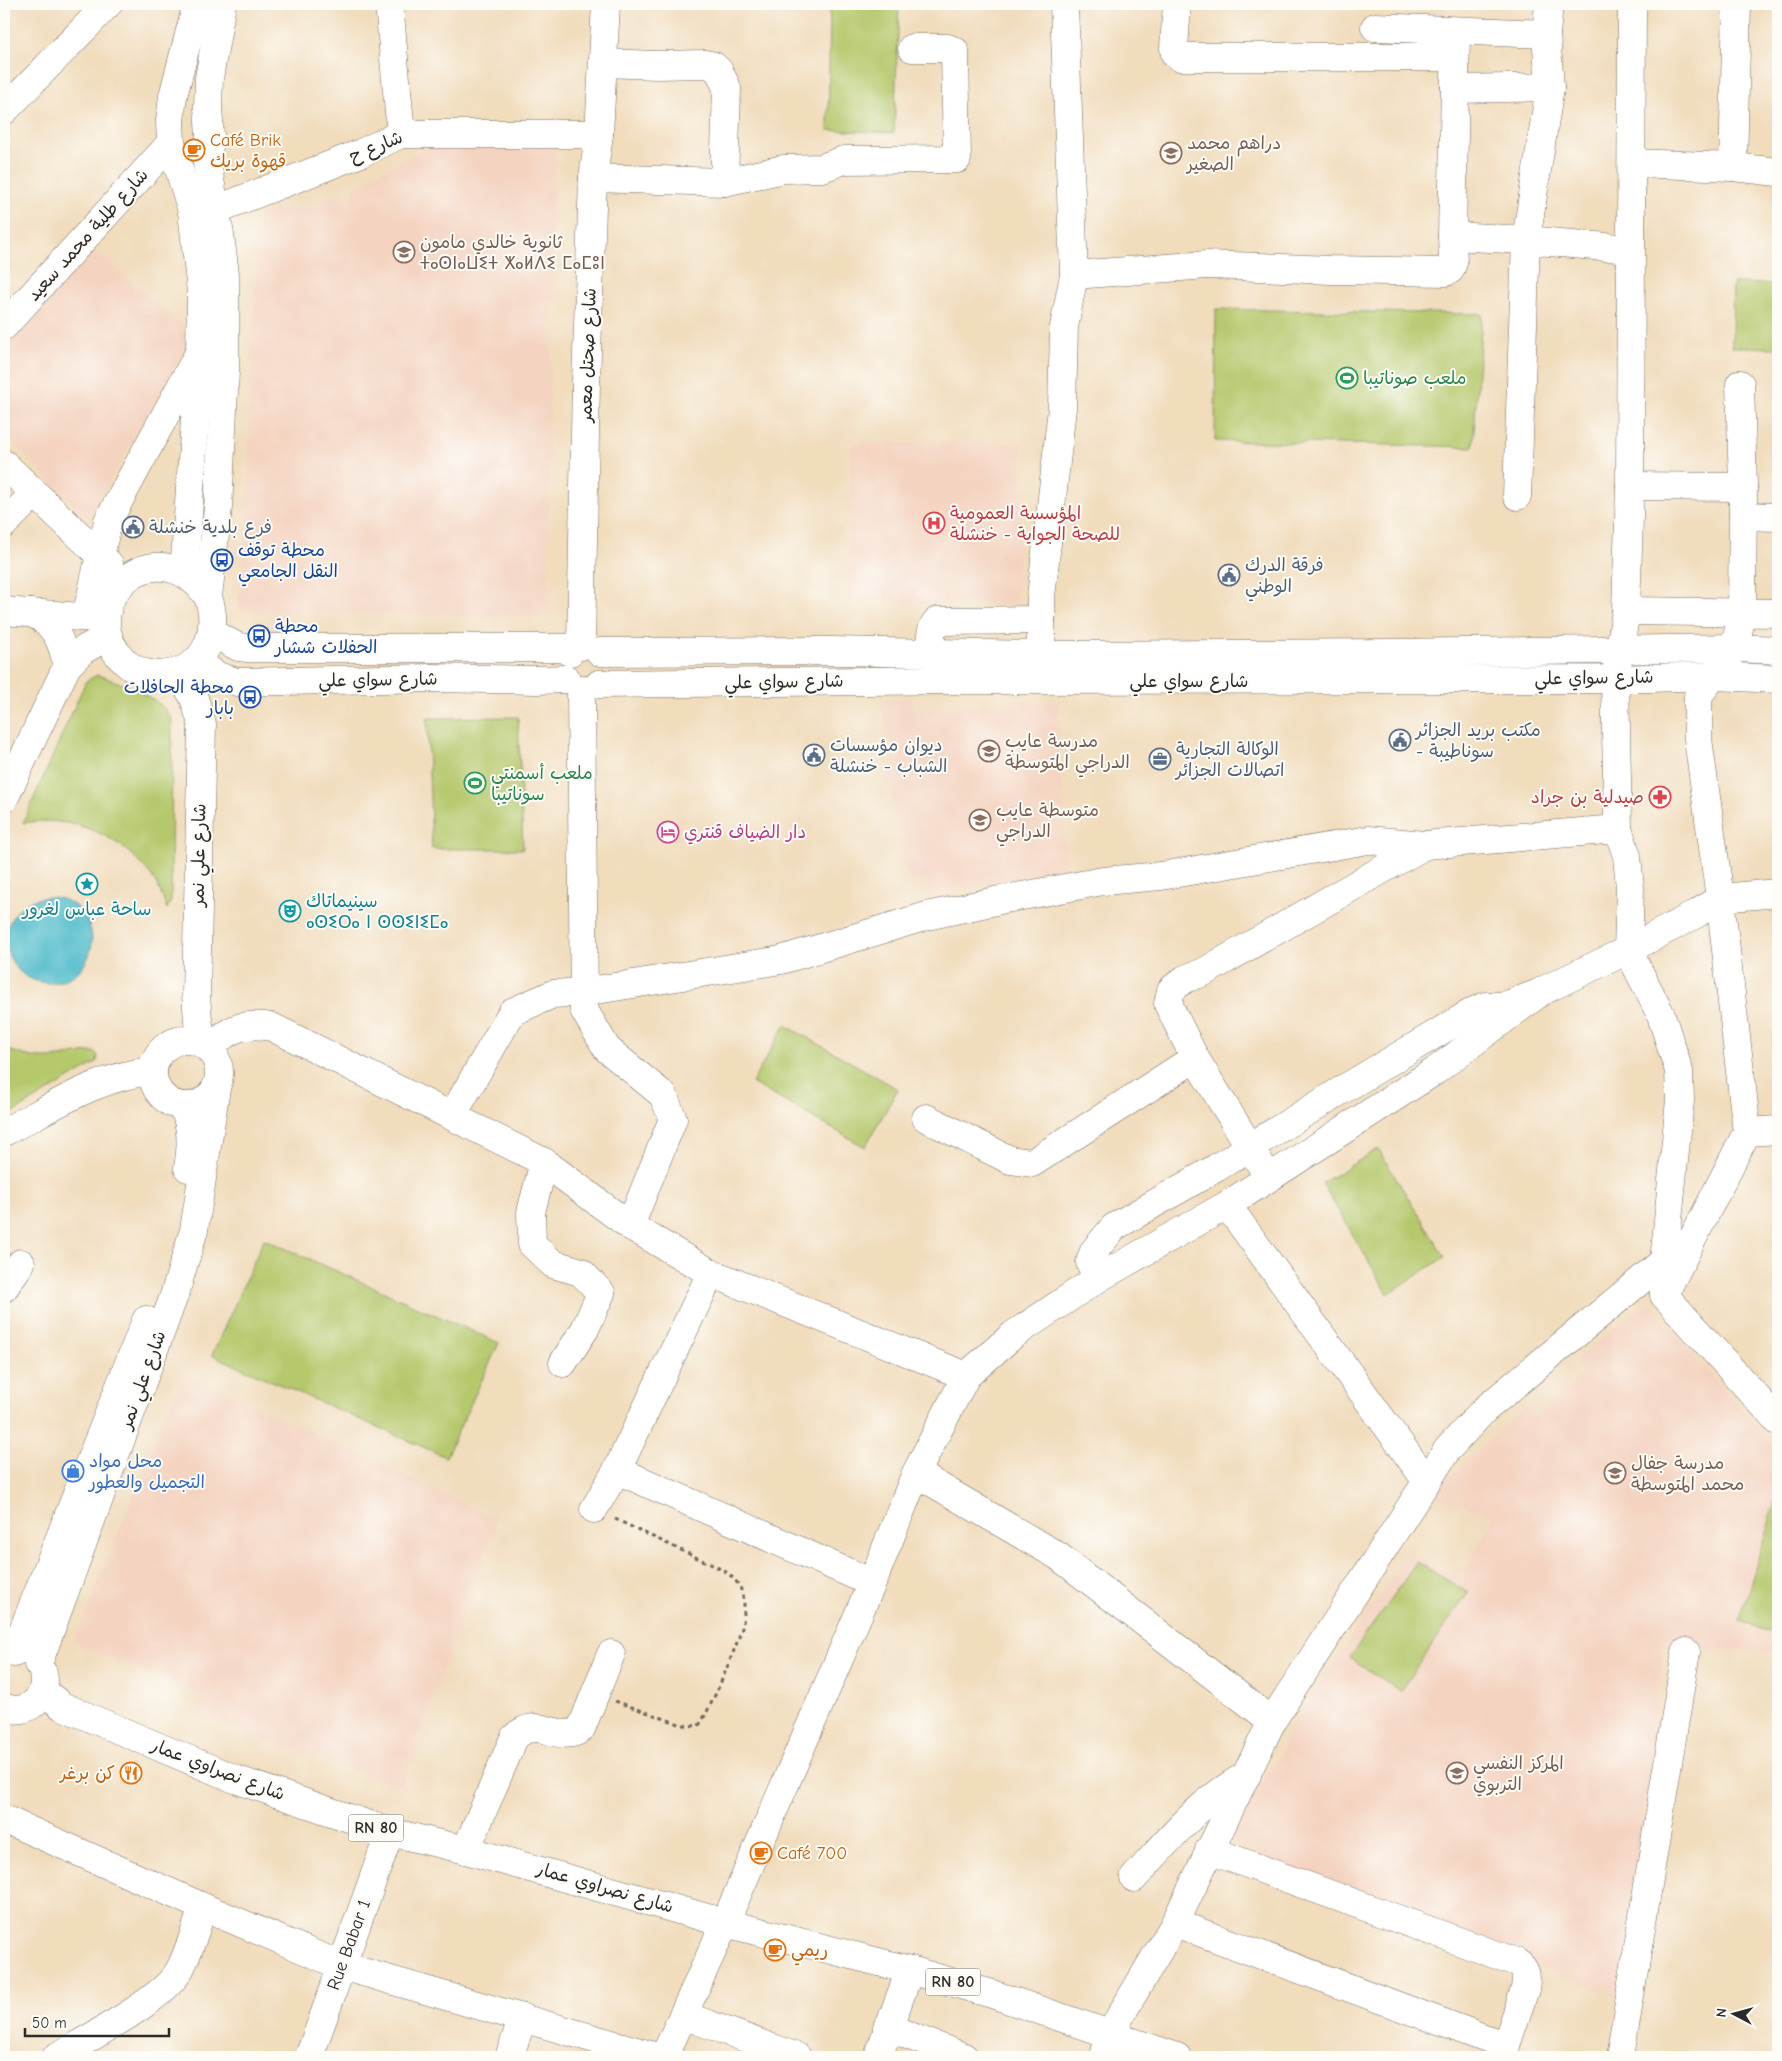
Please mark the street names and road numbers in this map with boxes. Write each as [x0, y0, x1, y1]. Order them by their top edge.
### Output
street label: شارع ح [346, 127, 406, 168]
street label: شارع طلية محمد سعيد [23, 165, 154, 306]
street label: شارع صحتل معمر [575, 288, 602, 425]
street label: شارع سواي علي [1534, 666, 1654, 695]
street label: شارع سواي علي [318, 668, 438, 697]
street label: شارع سواي علي [724, 670, 844, 699]
street label: شارع سواي علي [1129, 671, 1249, 697]
street label: شارع علي نمر [188, 803, 215, 909]
street label: شارع علي نمر [115, 1328, 175, 1436]
street label: شارع نصراوي عمار [147, 1735, 288, 1807]
road number: RN 80 [348, 1815, 404, 1842]
street label: شارع نصراوي عمار [533, 1858, 676, 1919]
street label: Rue Babar 1 [323, 1897, 375, 1993]
road number: RN 80 [926, 1968, 980, 1995]

